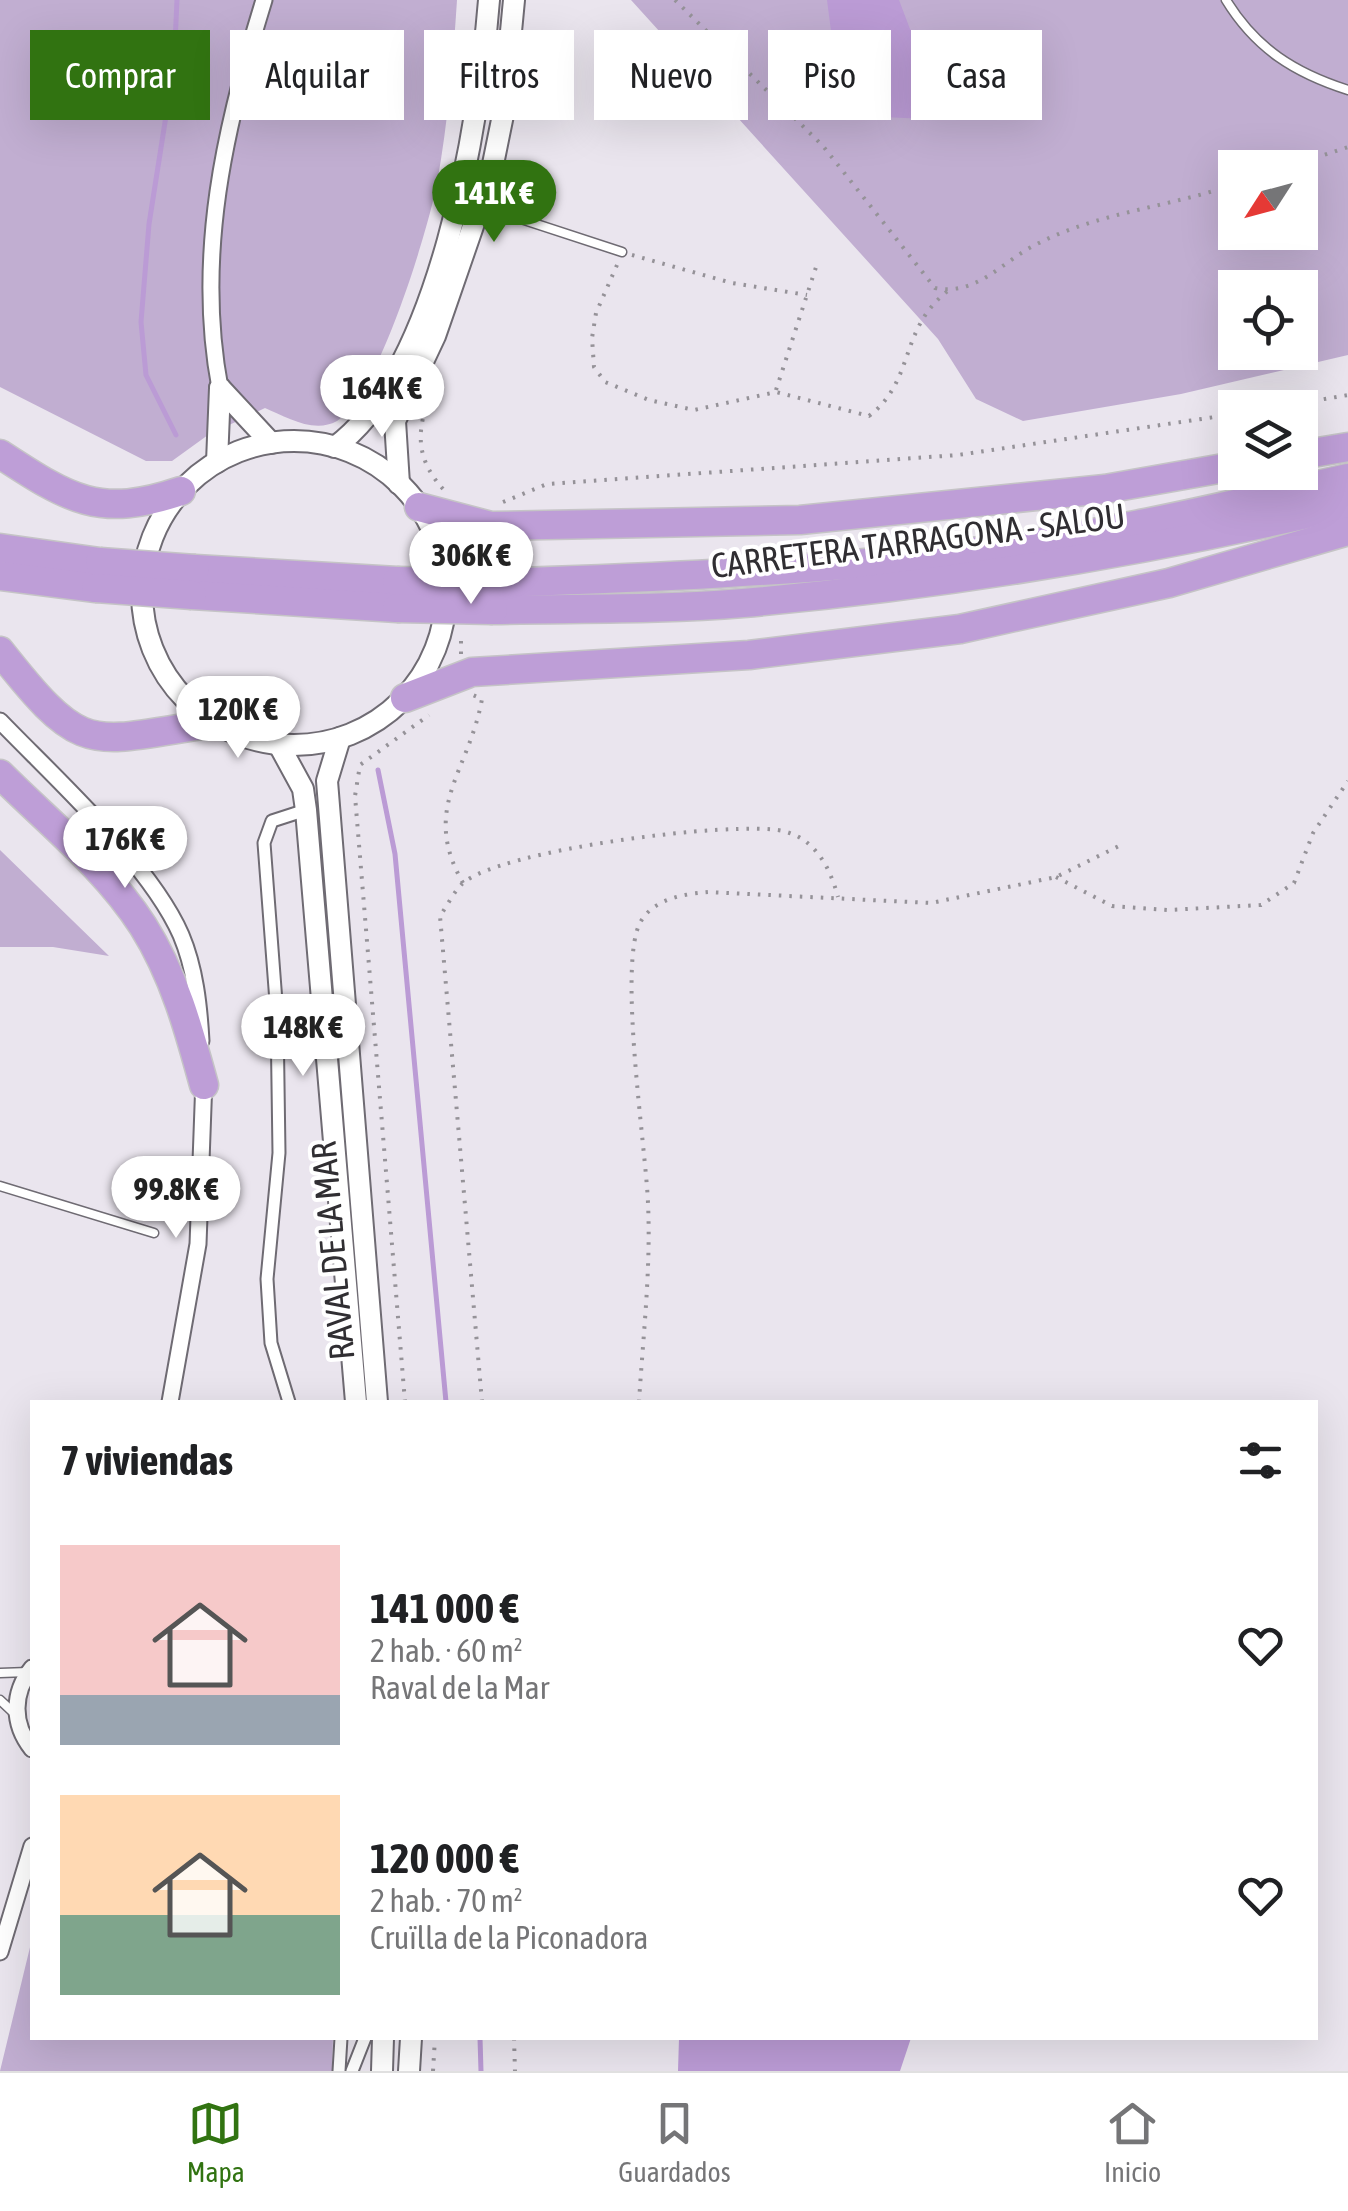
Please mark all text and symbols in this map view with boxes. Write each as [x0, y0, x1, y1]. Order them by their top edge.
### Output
chip: Comprar [30, 30, 210, 120]
chip: Alquilar [230, 30, 404, 120]
chip: Filtros [424, 30, 574, 120]
chip: Nuevo [594, 30, 748, 120]
chip: Piso [768, 30, 891, 120]
chip: Casa [911, 30, 1042, 120]
north arrow [1218, 150, 1318, 250]
map controls [1218, 150, 1318, 490]
pin: 141K € [413, 160, 575, 245]
text: 141K € [454, 174, 534, 211]
button: locate [1218, 270, 1318, 370]
pin: 164K € [301, 355, 463, 440]
text: 164K € [342, 369, 422, 406]
button: layers [1218, 390, 1318, 490]
street label: CARRETERA TARRAGONA - SALOU [709, 495, 1127, 585]
pin: 306K € [390, 522, 552, 607]
text: 306K € [431, 536, 511, 573]
pin: 120K € [157, 676, 319, 761]
text: 120K € [198, 690, 278, 727]
pin: 176K € [44, 806, 206, 891]
text: 176K € [85, 820, 165, 857]
pin: 148K € [222, 994, 384, 1079]
text: 148K € [263, 1008, 343, 1045]
street label: RAVAL DE LA MAR [302, 1140, 361, 1362]
pin: 99.8K € [84, 1156, 268, 1241]
text: 99.8K € [133, 1170, 219, 1207]
icon: filters [1233, 1433, 1288, 1488]
text: 7 viviendas [60, 1436, 233, 1484]
text: 141 000 € [370, 1584, 519, 1632]
icon: home [140, 1585, 260, 1705]
icon: heart [1233, 1618, 1288, 1673]
text: 2 hab. · 60 m² [370, 1632, 523, 1669]
text: Raval de la Mar [370, 1669, 549, 1706]
text: 120 000 € [370, 1834, 519, 1882]
icon: home [140, 1835, 260, 1955]
icon: heart [1233, 1868, 1288, 1923]
text: 2 hab. · 70 m² [370, 1882, 523, 1919]
text: Cruïlla de la Piconadora [370, 1919, 648, 1956]
tab: Mapa [187, 2096, 245, 2188]
tab: Guardados [618, 2096, 731, 2188]
tab: Inicio [1104, 2096, 1161, 2188]

